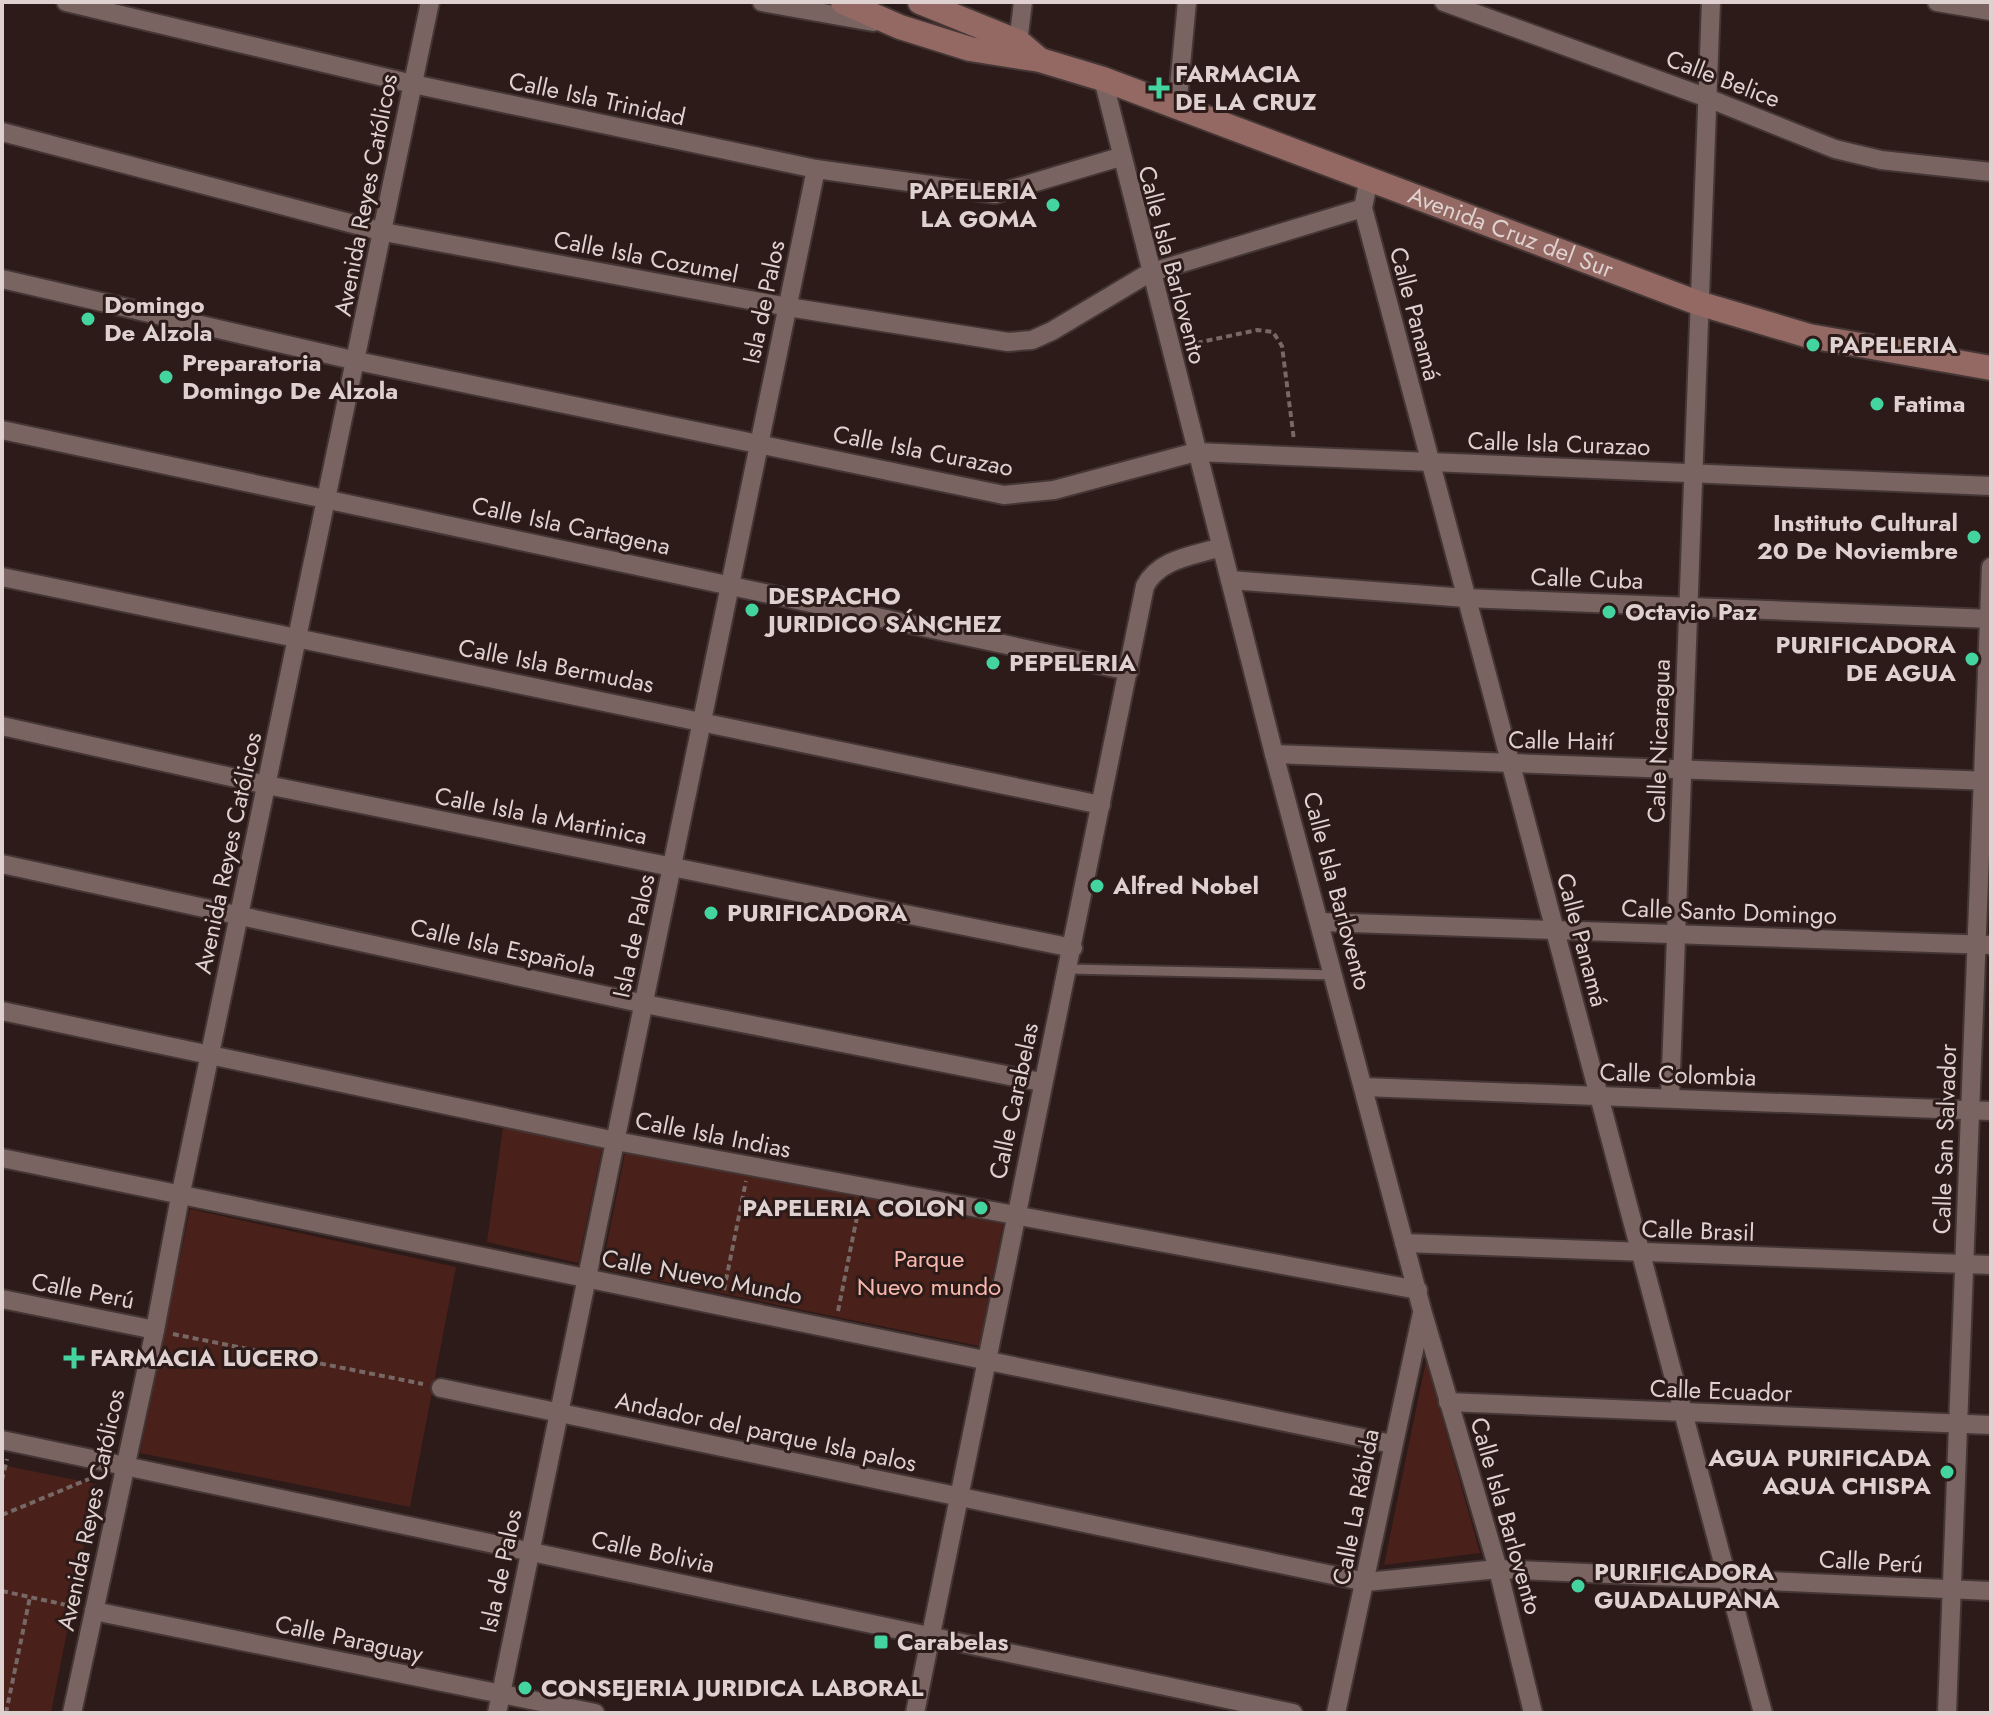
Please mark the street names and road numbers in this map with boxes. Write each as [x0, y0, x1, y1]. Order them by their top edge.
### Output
street label: Calle Belice [1661, 41, 1785, 116]
street label: Calle Isla Trinidad [506, 63, 689, 134]
street label: Avenida Reyes Católicos [325, 71, 406, 319]
street label: Calle Isla Barlovento [1129, 162, 1216, 368]
street label: Avenida Cruz del Sur [1403, 177, 1619, 287]
street label: Calle Isla Cozumel [551, 221, 742, 292]
street label: Isla de Palos [733, 237, 794, 367]
street label: Calle Panamá [1381, 243, 1450, 385]
street label: Calle Isla Curazao [830, 416, 1016, 485]
street label: Calle Isla Curazao [1467, 423, 1651, 464]
street label: Calle Isla Cartagena [469, 487, 674, 564]
street label: Calle Cuba [1530, 559, 1644, 598]
street label: Calle Isla Bermudas [455, 629, 657, 702]
street label: Calle Nicaragua [1638, 658, 1679, 824]
street label: Calle Haití [1508, 722, 1615, 759]
street label: Avenida Reyes Católicos [185, 729, 270, 977]
street label: Calle Isla la Martinica [432, 778, 650, 853]
street label: Calle Isla Barlovento [1294, 788, 1381, 994]
street label: Calle Panamá [1548, 869, 1617, 1011]
street label: Isla de Palos [603, 871, 664, 1001]
street label: Calle Santo Domingo [1621, 890, 1837, 933]
street label: Calle Isla Española [407, 909, 599, 986]
street label: Calle Carabelas [980, 1019, 1047, 1182]
street label: Calle San Salvador [1924, 1042, 1965, 1235]
street label: Calle Colombia [1599, 1054, 1757, 1095]
street label: Calle Isla Indias [632, 1102, 794, 1167]
street label: Calle Brasil [1641, 1211, 1755, 1250]
street label: Calle Nuevo Mundo [599, 1240, 805, 1313]
street label: Calle Perú [29, 1263, 138, 1318]
street label: Calle Ecuador [1649, 1371, 1794, 1411]
street label: Andador del parque Isla palos [612, 1382, 920, 1481]
street label: Avenida Reyes Católicos [48, 1386, 133, 1634]
street label: Calle Isla Barlovento [1462, 1413, 1551, 1619]
street label: Calle La Rábida [1323, 1426, 1388, 1588]
street label: Isla de Palos [470, 1506, 531, 1636]
street label: Calle Bolivia [588, 1521, 718, 1582]
street label: Calle Perú [1818, 1541, 1924, 1582]
street label: Calle Paraguay [272, 1606, 427, 1671]

